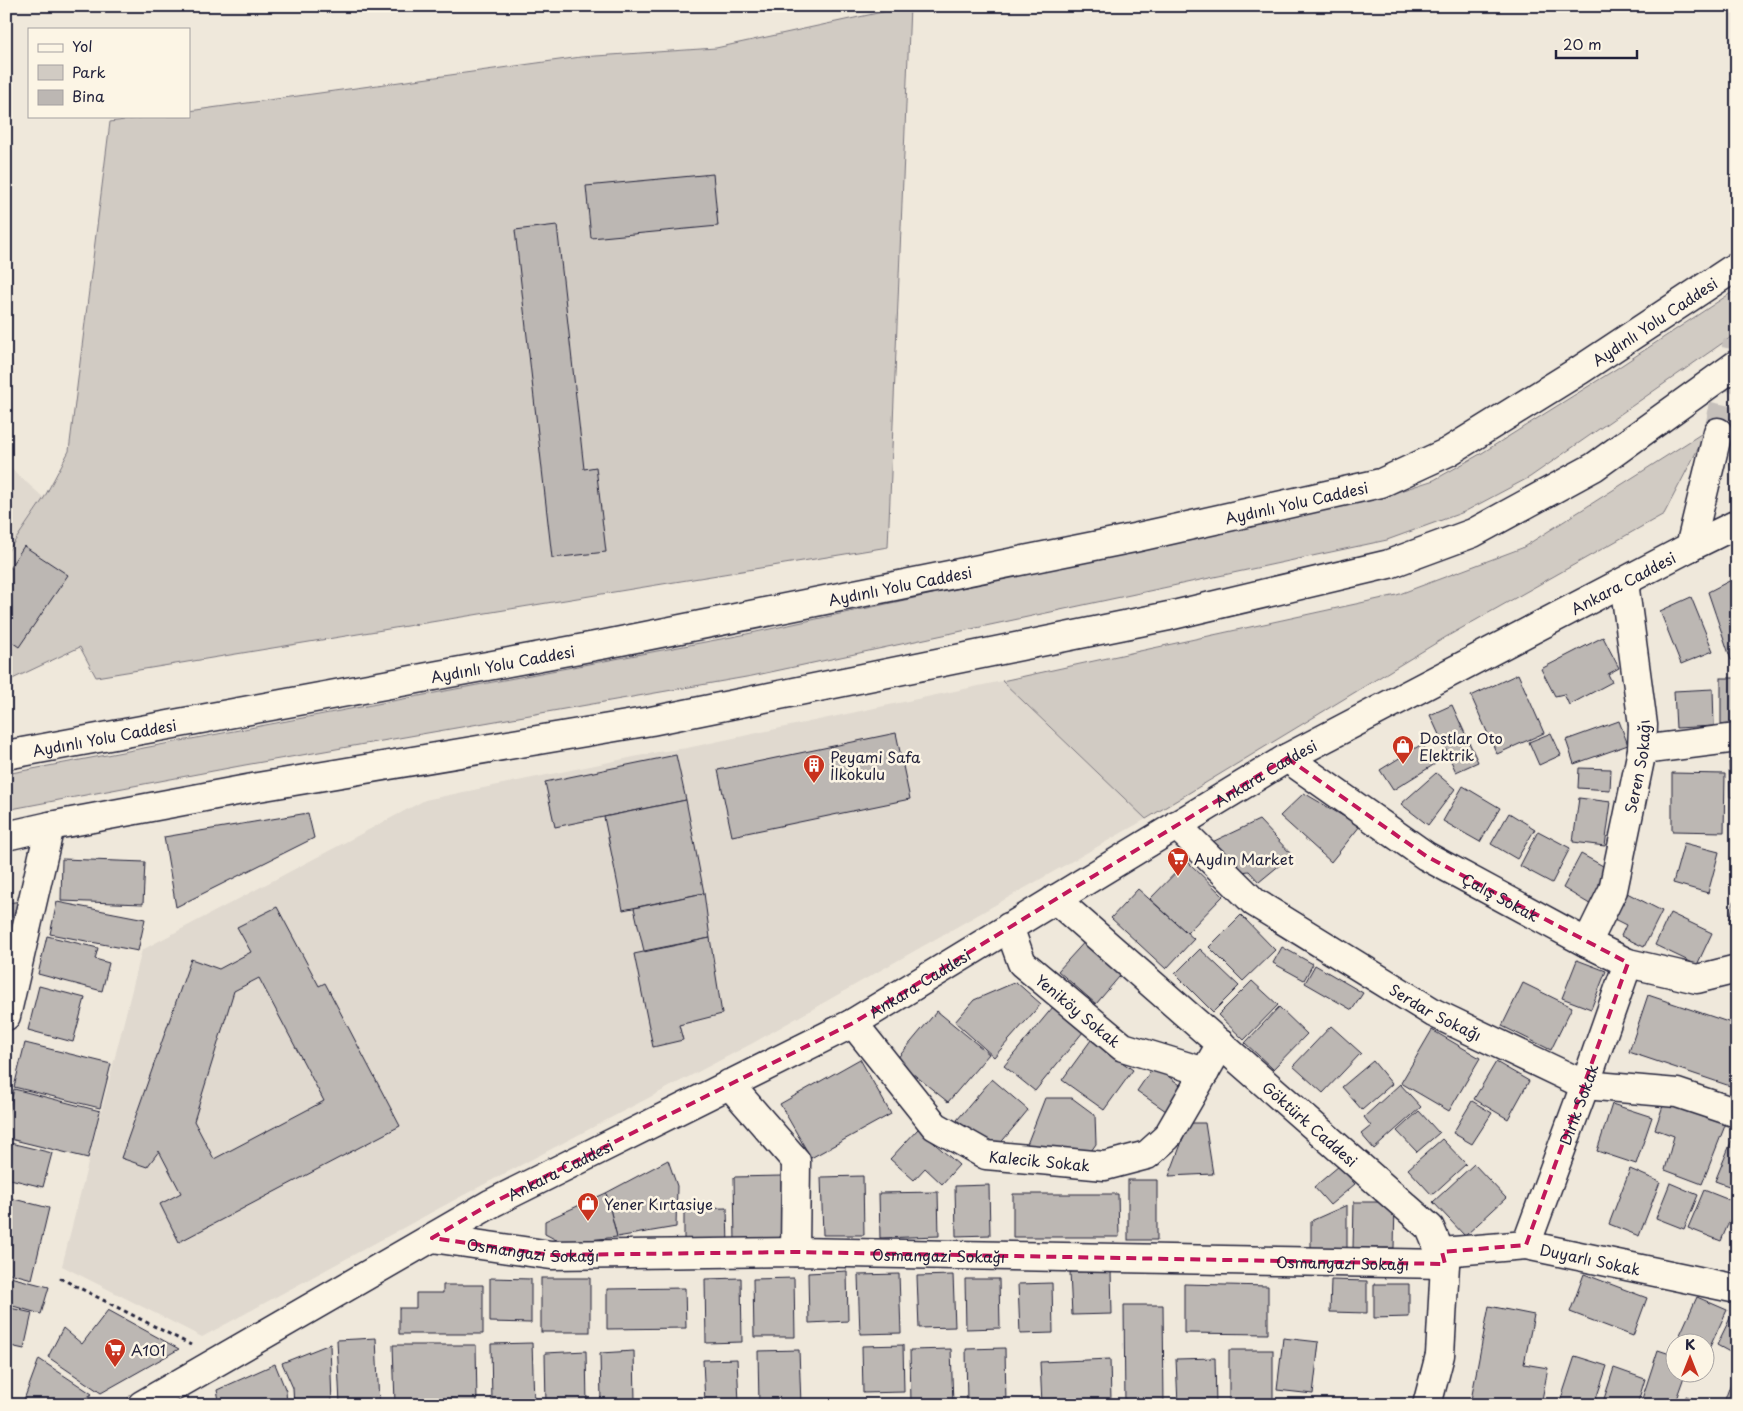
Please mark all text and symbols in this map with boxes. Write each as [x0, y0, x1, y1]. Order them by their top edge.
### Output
legend [28, 28, 190, 118]
scale bar [1556, 28, 1637, 60]
text: 20 m [1563, 32, 1602, 55]
text: Yol [72, 34, 93, 57]
text: Park [72, 60, 106, 83]
text: Bina [72, 84, 105, 107]
street label: Aydınlı Yolu Caddesi [1587, 271, 1721, 371]
street label: Aydınlı Yolu Caddesi [1223, 475, 1370, 529]
street label: Ankara Caddesi [1566, 545, 1679, 619]
street label: Aydınlı Yolu Caddesi [826, 559, 974, 611]
street label: Aydınlı Yolu Caddesi [429, 639, 576, 688]
street label: Aydınlı Yolu Caddesi [30, 712, 178, 761]
street label: Seren Sokağı [1618, 719, 1655, 815]
place label: Dostlar Oto Elektrik [1419, 726, 1503, 766]
street label: Ankara Caddesi [1209, 733, 1321, 812]
shop icon: Dostlar Oto Elektrik [1391, 734, 1415, 765]
place label: Peyami Safa İlkokulu [830, 745, 921, 785]
building icon: Peyami Safa İlkokulu [802, 753, 826, 784]
supermarket icon: Aydın Market [1166, 846, 1190, 877]
place label: Aydın Market [1194, 847, 1294, 870]
street label: Çalış Sokak [1458, 866, 1544, 927]
street label: Ankara Caddesi [864, 943, 975, 1023]
street label: Yeniköy Sokak [1031, 968, 1126, 1053]
street label: Serdar Sokağı [1385, 977, 1486, 1046]
street label: Dirik Sokak [1552, 1060, 1603, 1148]
street label: Göktürk Caddesi [1258, 1075, 1363, 1171]
street label: Ankara Caddesi [503, 1133, 617, 1205]
street label: Kalecik Sokak [988, 1144, 1091, 1176]
shop icon: Yener Kırtasiye [576, 1191, 600, 1222]
place label: Yener Kırtasiye [604, 1192, 713, 1215]
street label: Osmangazi Sokağı [465, 1232, 599, 1267]
street label: Duyarlı Sokak [1538, 1237, 1643, 1280]
street label: Osmangazi Sokağı [872, 1242, 1006, 1267]
street label: Osmangazi Sokağı [1276, 1249, 1409, 1275]
north arrow [1666, 1334, 1716, 1384]
text: K [1685, 1334, 1695, 1355]
supermarket icon: A101 [103, 1337, 127, 1368]
place label: A101 [131, 1338, 166, 1361]

